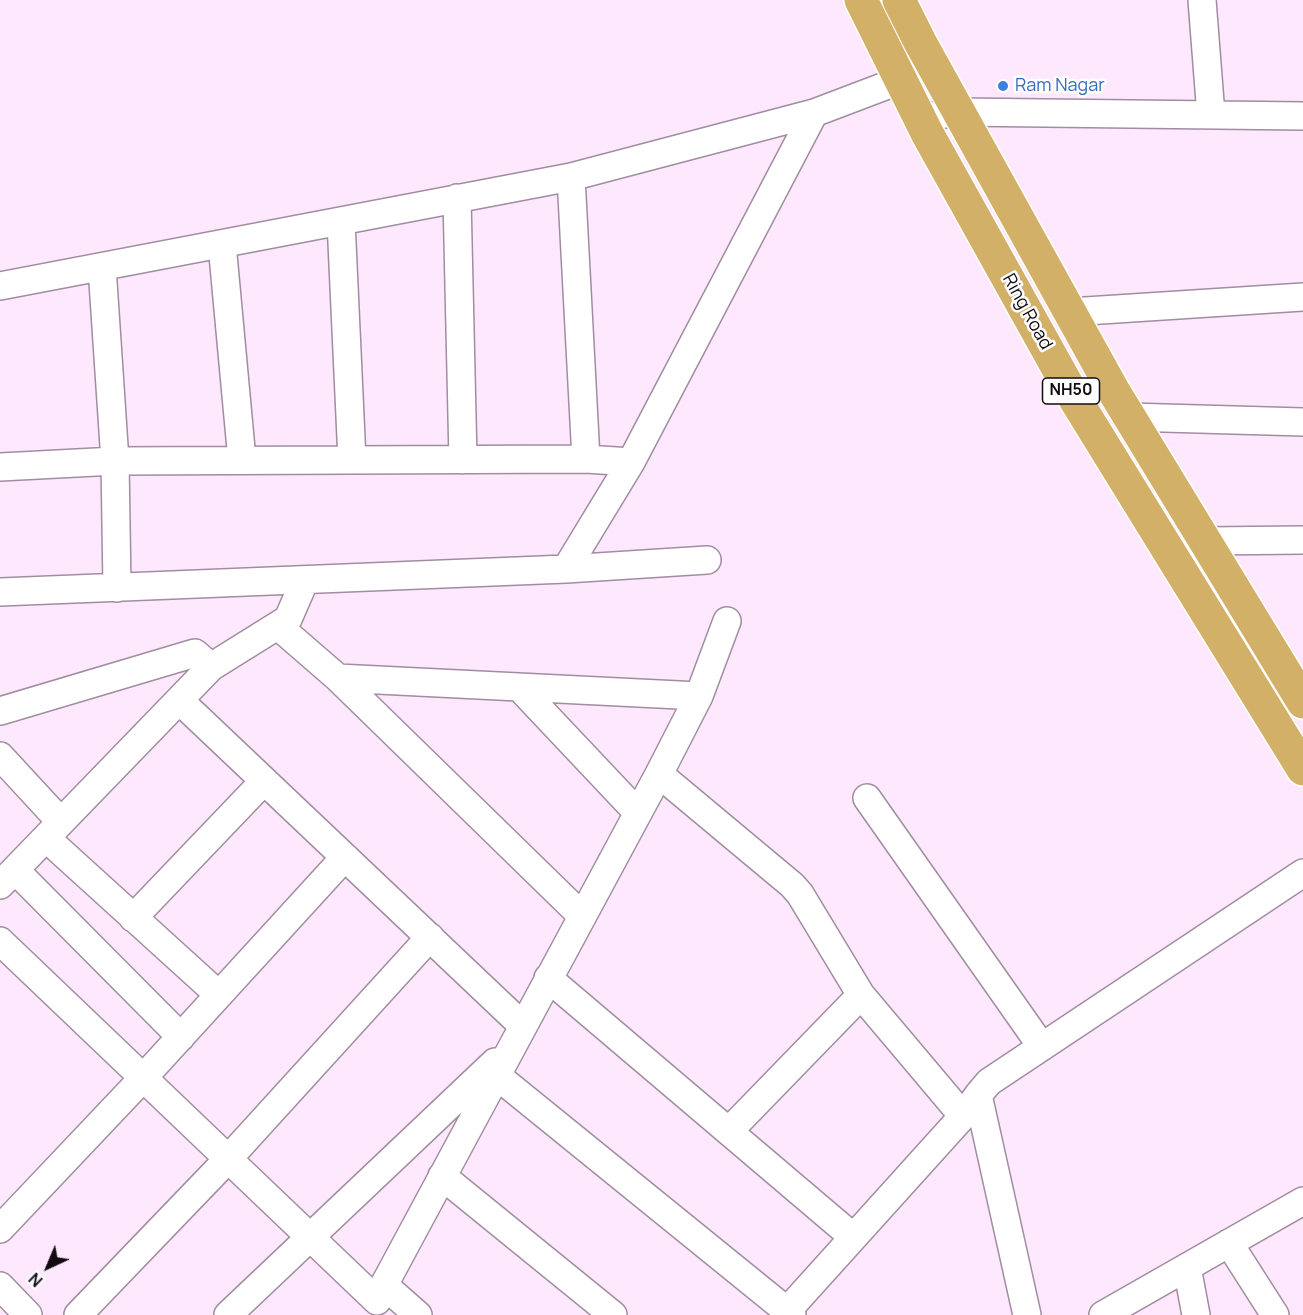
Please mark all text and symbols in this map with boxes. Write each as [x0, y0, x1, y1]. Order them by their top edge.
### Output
place label: Ram Nagar [1015, 75, 1105, 97]
marker: Ram Nagar [996, 79, 1010, 93]
street label: Ring Road [997, 270, 1057, 354]
road number: NH50 [1042, 378, 1100, 404]
north arrow [18, 1237, 78, 1297]
text: N [24, 1268, 47, 1292]

